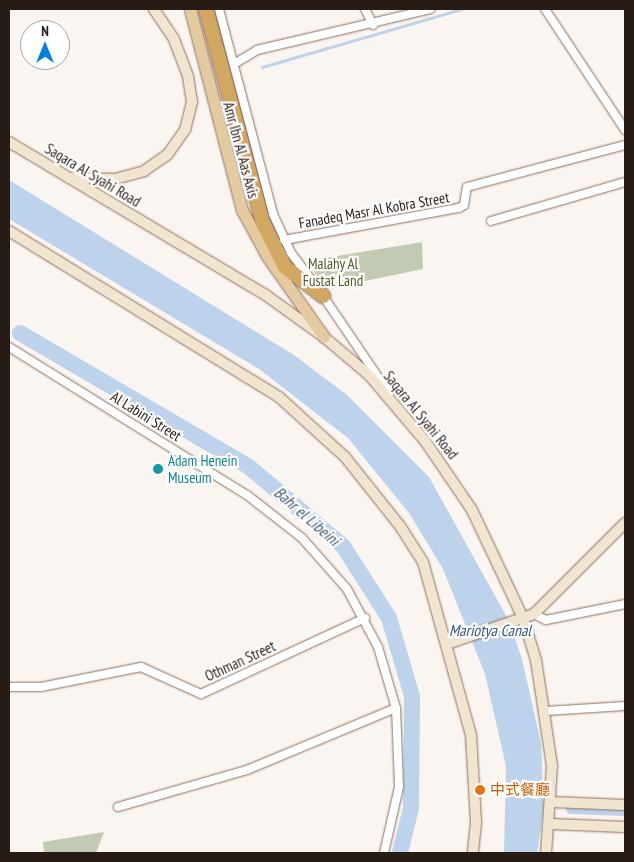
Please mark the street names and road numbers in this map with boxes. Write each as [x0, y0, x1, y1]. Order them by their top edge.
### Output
street label: Amr Ibn Al Aas Axis [219, 99, 263, 201]
street label: Saqara Al Syahi Road [42, 139, 144, 211]
street label: Fanadeq Masr Al Kobra Street [297, 188, 451, 232]
street label: Saqara Al Syahi Road [380, 367, 462, 463]
street label: Al Labini Street [107, 387, 185, 445]
street label: Othman Street [202, 637, 278, 685]

